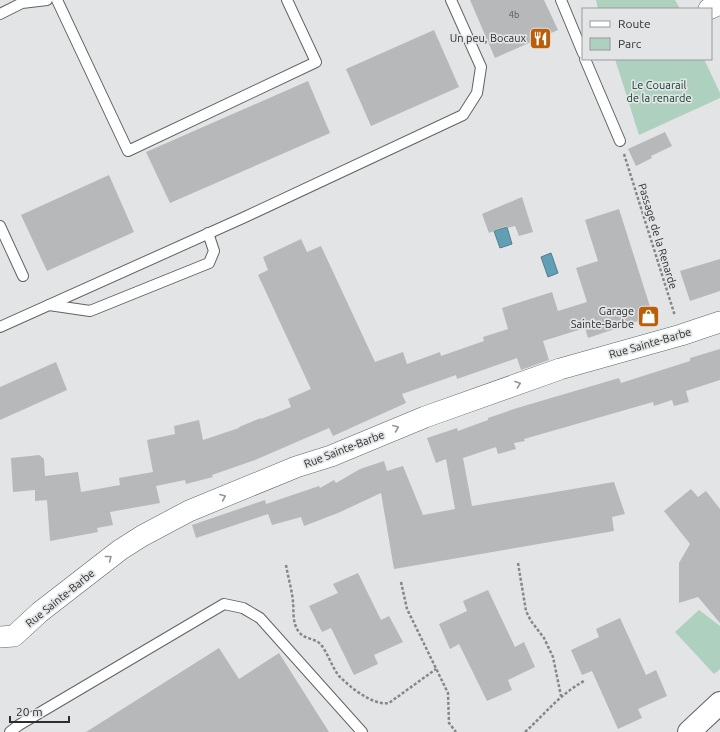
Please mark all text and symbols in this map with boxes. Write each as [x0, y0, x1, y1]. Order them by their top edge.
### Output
legend [582, 8, 712, 60]
house number: 4b [509, 10, 519, 20]
text: Route [618, 17, 651, 30]
restaurant icon: Un peu, Bocaux [528, 25, 554, 51]
place label: Un peu, Bocaux [450, 32, 526, 44]
text: Parc [618, 37, 642, 50]
park label: Le Couarail de la renarde [627, 79, 691, 104]
street label: Passage de la Renarde [636, 182, 680, 290]
shop icon: Garage Sainte-Barbe [636, 304, 662, 330]
place label: Garage Sainte-Barbe [571, 305, 634, 330]
street label: Rue Sainte-Barbe [608, 326, 692, 360]
one-way arrow [514, 380, 521, 388]
one-way arrow [392, 425, 399, 433]
street label: Rue Sainte-Barbe [302, 428, 386, 470]
one-way arrow [219, 494, 227, 502]
one-way arrow [105, 556, 112, 563]
street label: Rue Sainte-Barbe [23, 567, 97, 629]
scale bar [10, 698, 69, 724]
text: 20 m [16, 705, 43, 718]

